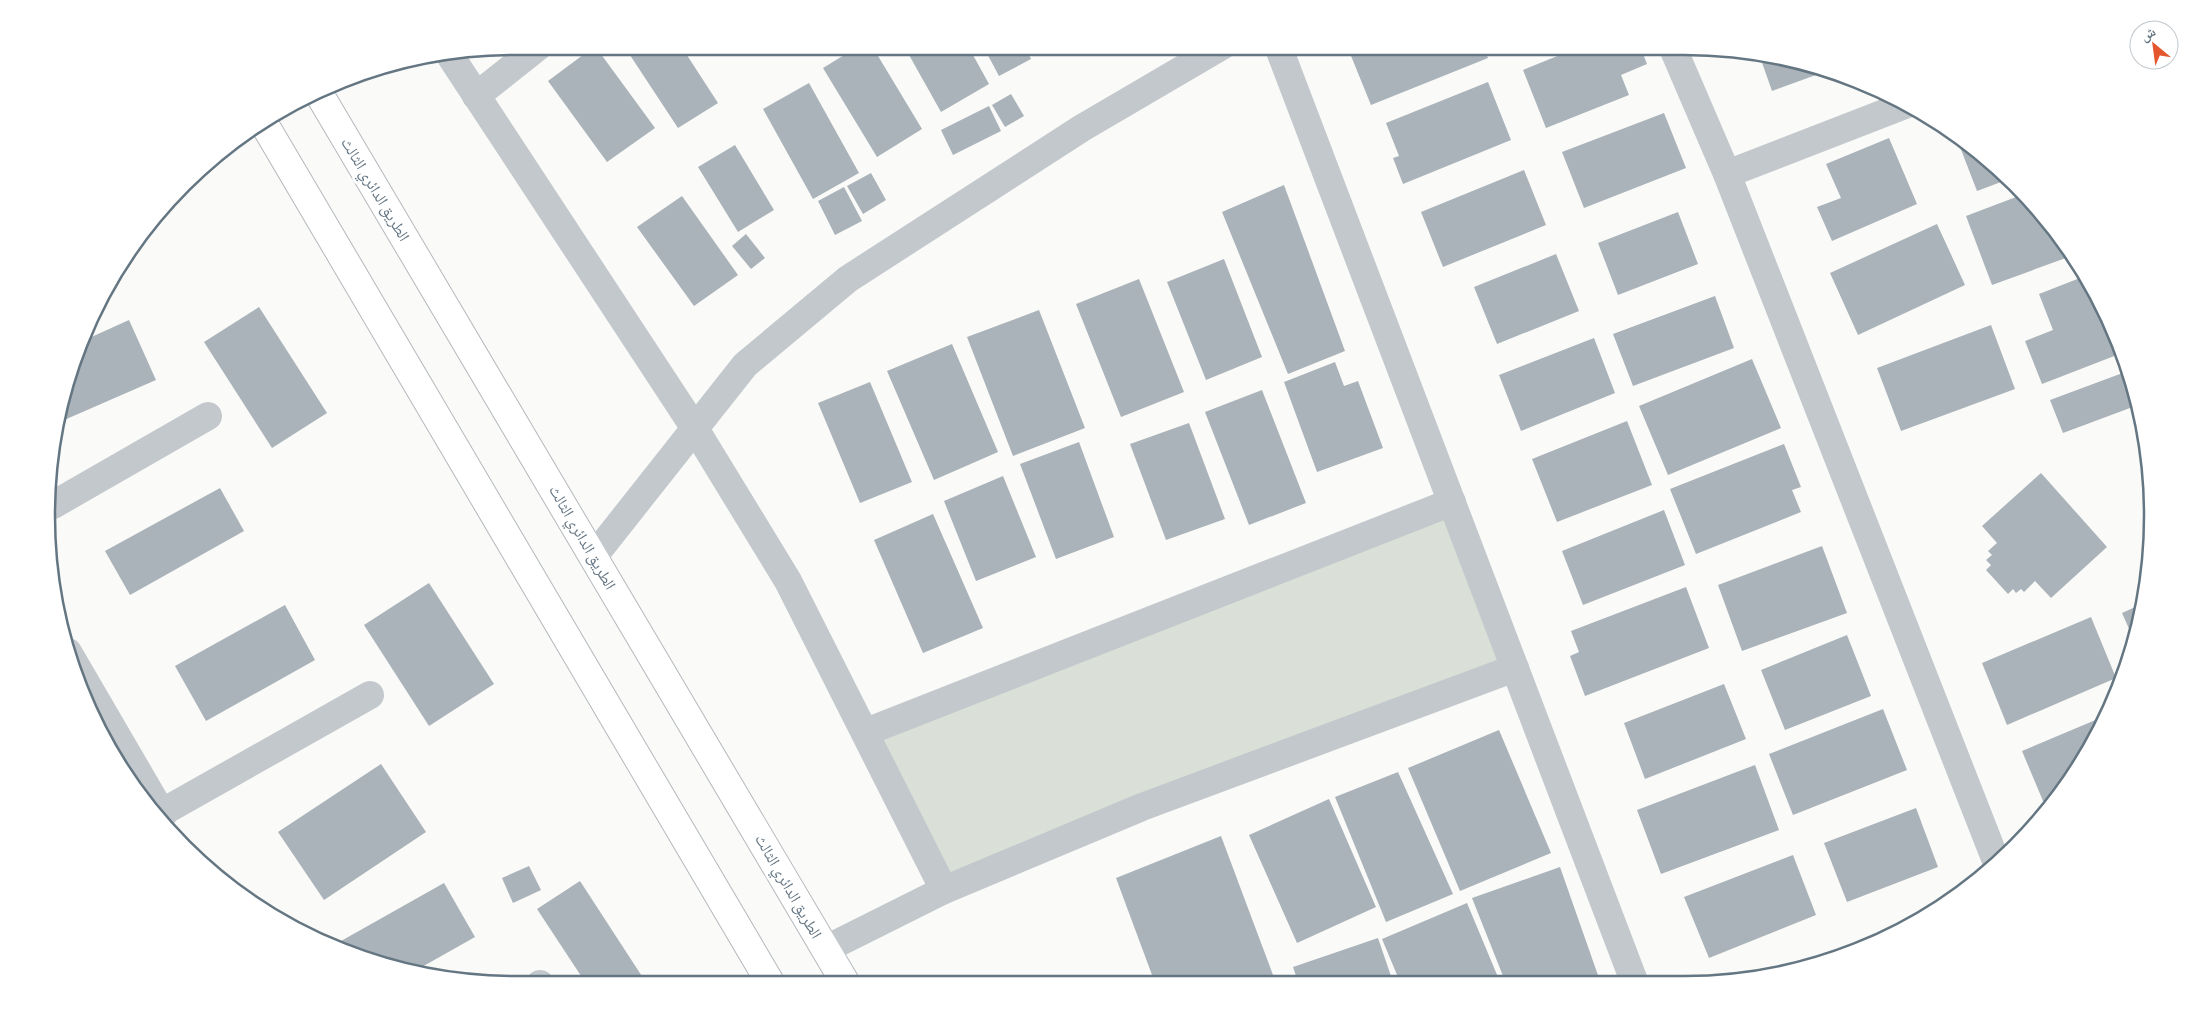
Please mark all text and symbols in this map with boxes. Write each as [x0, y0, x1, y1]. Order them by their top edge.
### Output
north arrow [2129, 20, 2179, 70]
text: ش [2137, 23, 2159, 45]
street label: الطريق الدائري الثالث [335, 135, 413, 246]
street label: الطريق الدائري الثالث [542, 482, 619, 594]
street label: الطريق الدائري الثالث [748, 831, 825, 943]

